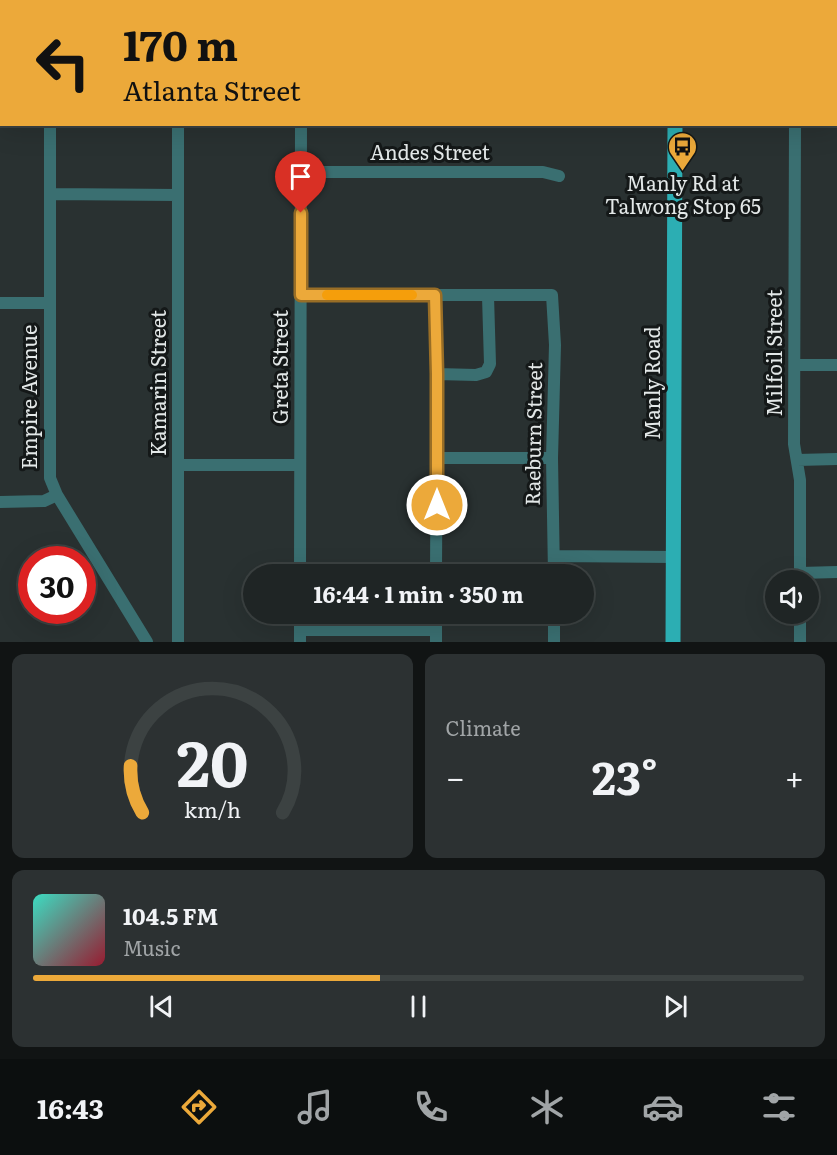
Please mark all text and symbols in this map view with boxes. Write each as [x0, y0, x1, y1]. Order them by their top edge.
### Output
text: 170 m [123, 12, 238, 74]
icon: left [24, 24, 102, 102]
text: Atlanta Street [123, 69, 301, 109]
bus stop icon: Manly Rd at Talwong Stop 65 [667, 130, 699, 172]
street label: Andes Street [370, 136, 490, 166]
pin [275, 151, 326, 213]
icon: arrive [284, 160, 317, 193]
place label: Manly Rd at Talwong Stop 65 [605, 167, 761, 220]
street label: Milfoil Street [758, 289, 788, 417]
street label: Kamarin Street [142, 310, 172, 456]
street label: Greta Street [264, 310, 294, 424]
street label: Empire Avenue [13, 325, 43, 469]
street label: Manly Road [636, 326, 666, 440]
street label: Raeburn Street [516, 362, 548, 506]
position arrow [405, 473, 469, 537]
speed limit sign: 30 [18, 546, 96, 624]
map controls [765, 570, 819, 624]
button: sound [765, 570, 819, 624]
text: 16:44 · 1 min · 350 m [313, 577, 524, 610]
text: Climate [446, 712, 521, 742]
text: 20 [176, 714, 248, 806]
text: 23° [592, 742, 658, 809]
text: − [446, 751, 465, 800]
text: + [785, 751, 804, 800]
text: km/h [184, 793, 241, 825]
text: 104.5 FM [123, 899, 218, 932]
text: Music [123, 932, 180, 962]
icon: previous [145, 990, 178, 1023]
icon: pause [402, 990, 435, 1023]
icon: next [659, 990, 692, 1023]
icon: directions [178, 1086, 220, 1128]
icon: music [294, 1086, 336, 1128]
icon: phone [410, 1086, 452, 1128]
icon: climate [526, 1086, 568, 1128]
icon: car [642, 1086, 684, 1128]
icon: filters [758, 1086, 800, 1128]
text: 16:43 [37, 1087, 104, 1127]

